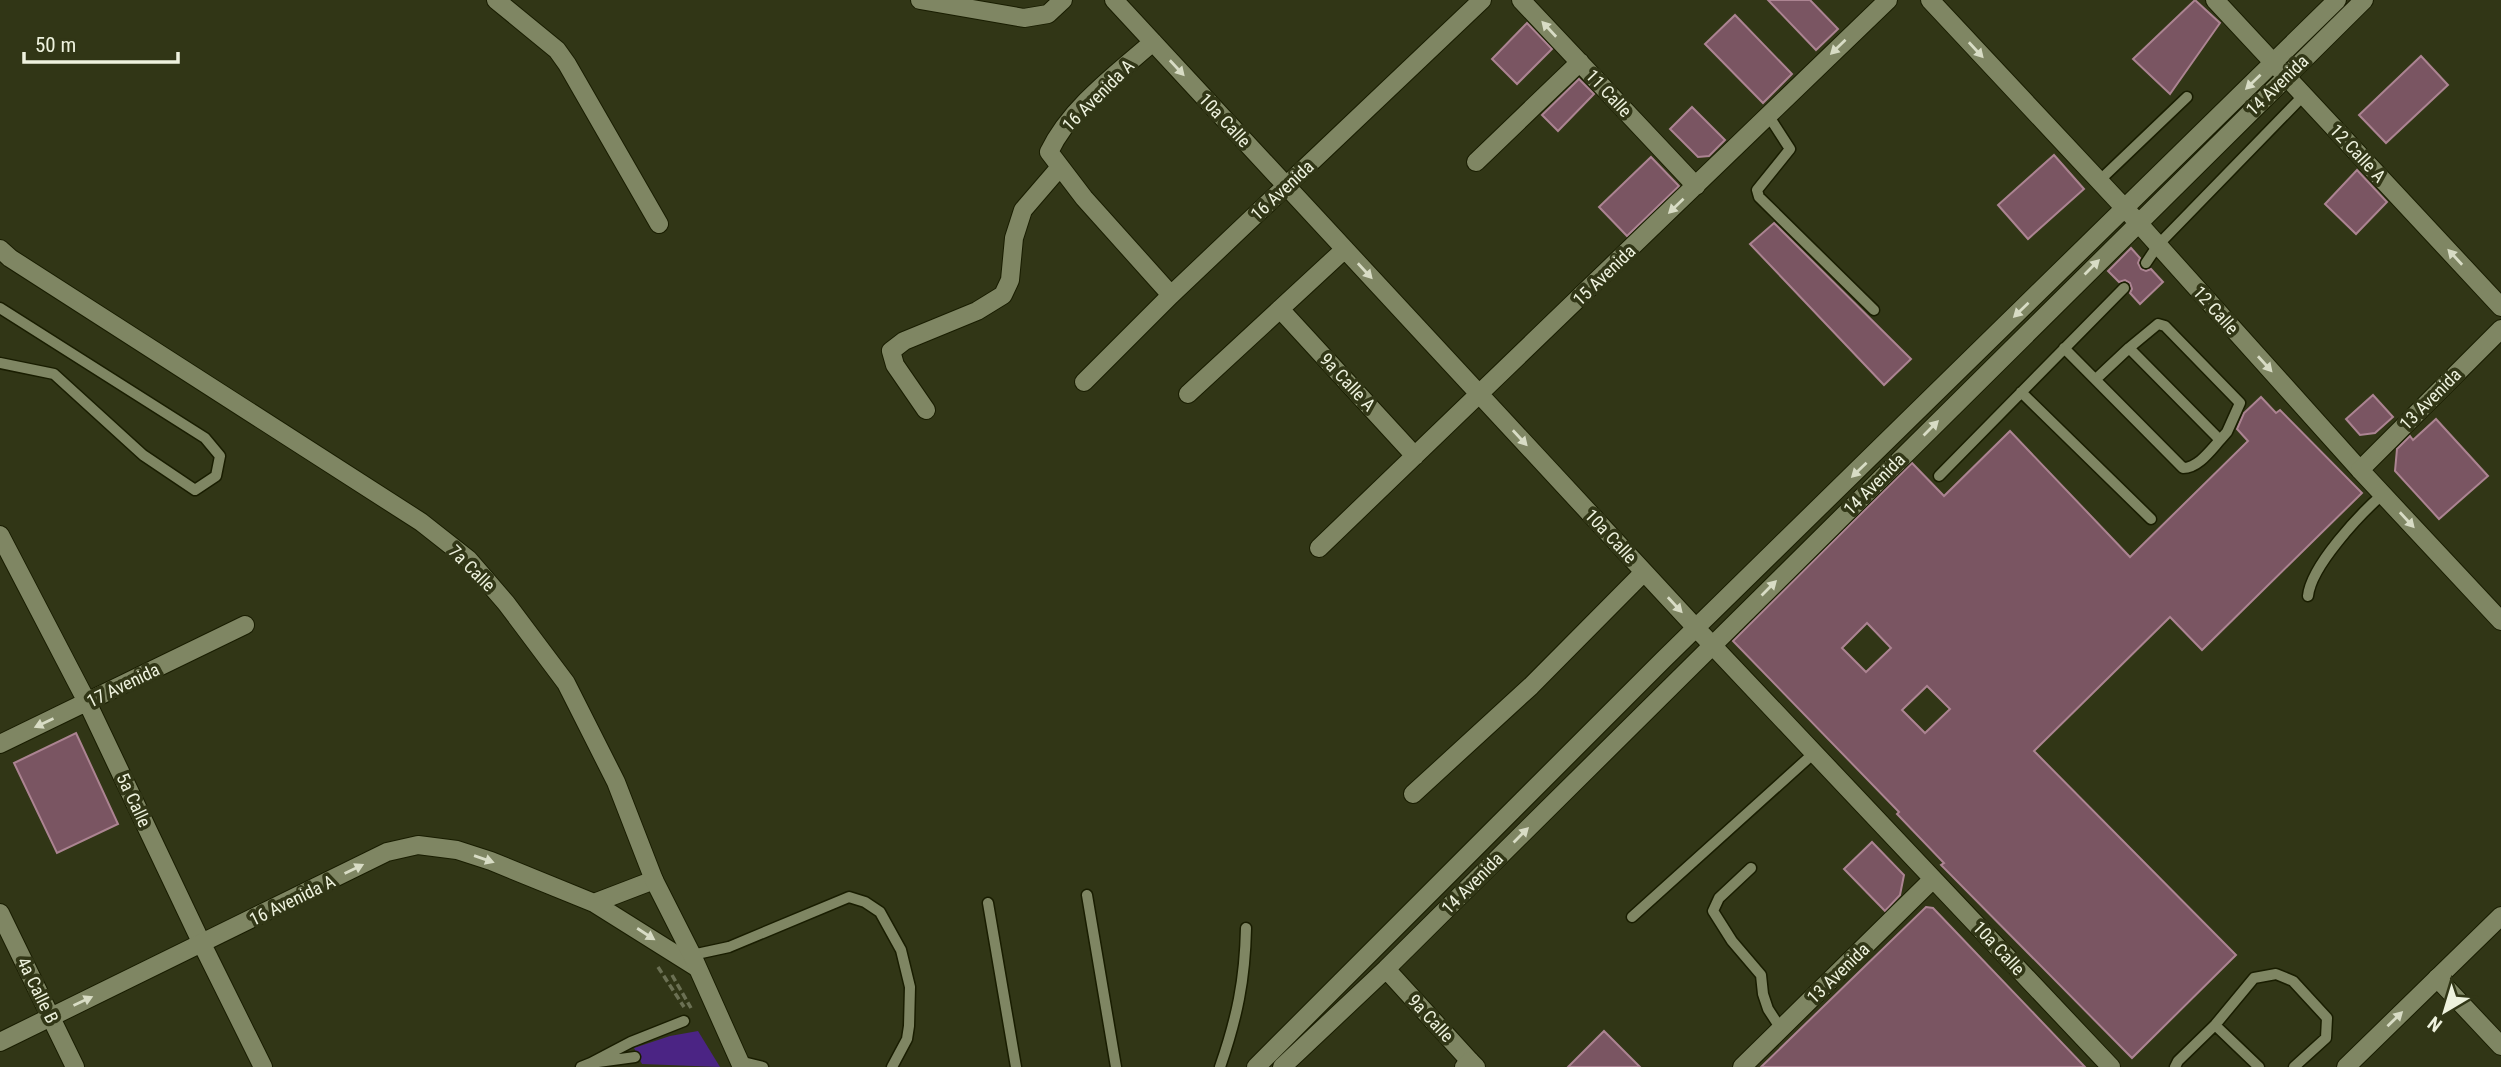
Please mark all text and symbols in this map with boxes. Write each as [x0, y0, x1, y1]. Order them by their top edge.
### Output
scale bar [24, 21, 178, 65]
one-way arrow [1540, 21, 1557, 38]
text: 50 m [35, 33, 76, 57]
one-way arrow [1830, 39, 1847, 56]
one-way arrow [1968, 41, 1984, 58]
street label: 14 Avenida [2242, 50, 2312, 120]
street label: 16 Avenida A [1058, 54, 1139, 135]
one-way arrow [1169, 59, 1185, 76]
street label: 11 Calle [1582, 65, 1636, 121]
one-way arrow [2245, 74, 2262, 90]
street label: 10a Calle [1195, 89, 1255, 151]
street label: 12 Calle A [2326, 120, 2391, 187]
street label: 16 Avenida [1246, 156, 1318, 224]
one-way arrow [1667, 198, 1684, 215]
street label: 15 Avenida [1569, 240, 1639, 310]
one-way arrow [2447, 249, 2463, 266]
one-way arrow [2083, 260, 2100, 276]
one-way arrow [1357, 262, 1373, 279]
street label: 12 Calle [2189, 282, 2243, 338]
one-way arrow [2013, 302, 2030, 318]
street label: 9a Calle A [1316, 349, 1381, 416]
one-way arrow [2257, 355, 2273, 373]
street label: 13 Avenida [2395, 364, 2465, 434]
one-way arrow [1922, 419, 1939, 436]
one-way arrow [1512, 429, 1528, 447]
street label: 14 Avenida [1839, 449, 1909, 519]
one-way arrow [1850, 461, 1867, 478]
street label: 10a Calle [1581, 505, 1641, 567]
one-way arrow [2398, 511, 2415, 528]
street label: 7a Calle [444, 540, 500, 596]
one-way arrow [1761, 580, 1777, 597]
one-way arrow [1666, 596, 1682, 613]
street label: 17 Avenida [83, 658, 163, 712]
one-way arrow [34, 717, 54, 729]
street label: 5a Calle [112, 770, 156, 830]
one-way arrow [1512, 827, 1529, 843]
street label: 14 Avenida [1437, 848, 1507, 918]
one-way arrow [474, 854, 495, 865]
one-way arrow [344, 863, 364, 875]
street label: 16 Avenida A [246, 870, 339, 930]
street label: 10a Calle [1969, 917, 2029, 979]
one-way arrow [636, 928, 655, 941]
street label: 13 Avenida [1803, 938, 1873, 1008]
street label: 4a Calle B [13, 953, 63, 1027]
north arrow [2410, 976, 2480, 1046]
street label: 9a Calle [1404, 990, 1458, 1046]
one-way arrow [73, 995, 93, 1007]
one-way arrow [2386, 1011, 2403, 1028]
text: N [2423, 1011, 2447, 1037]

